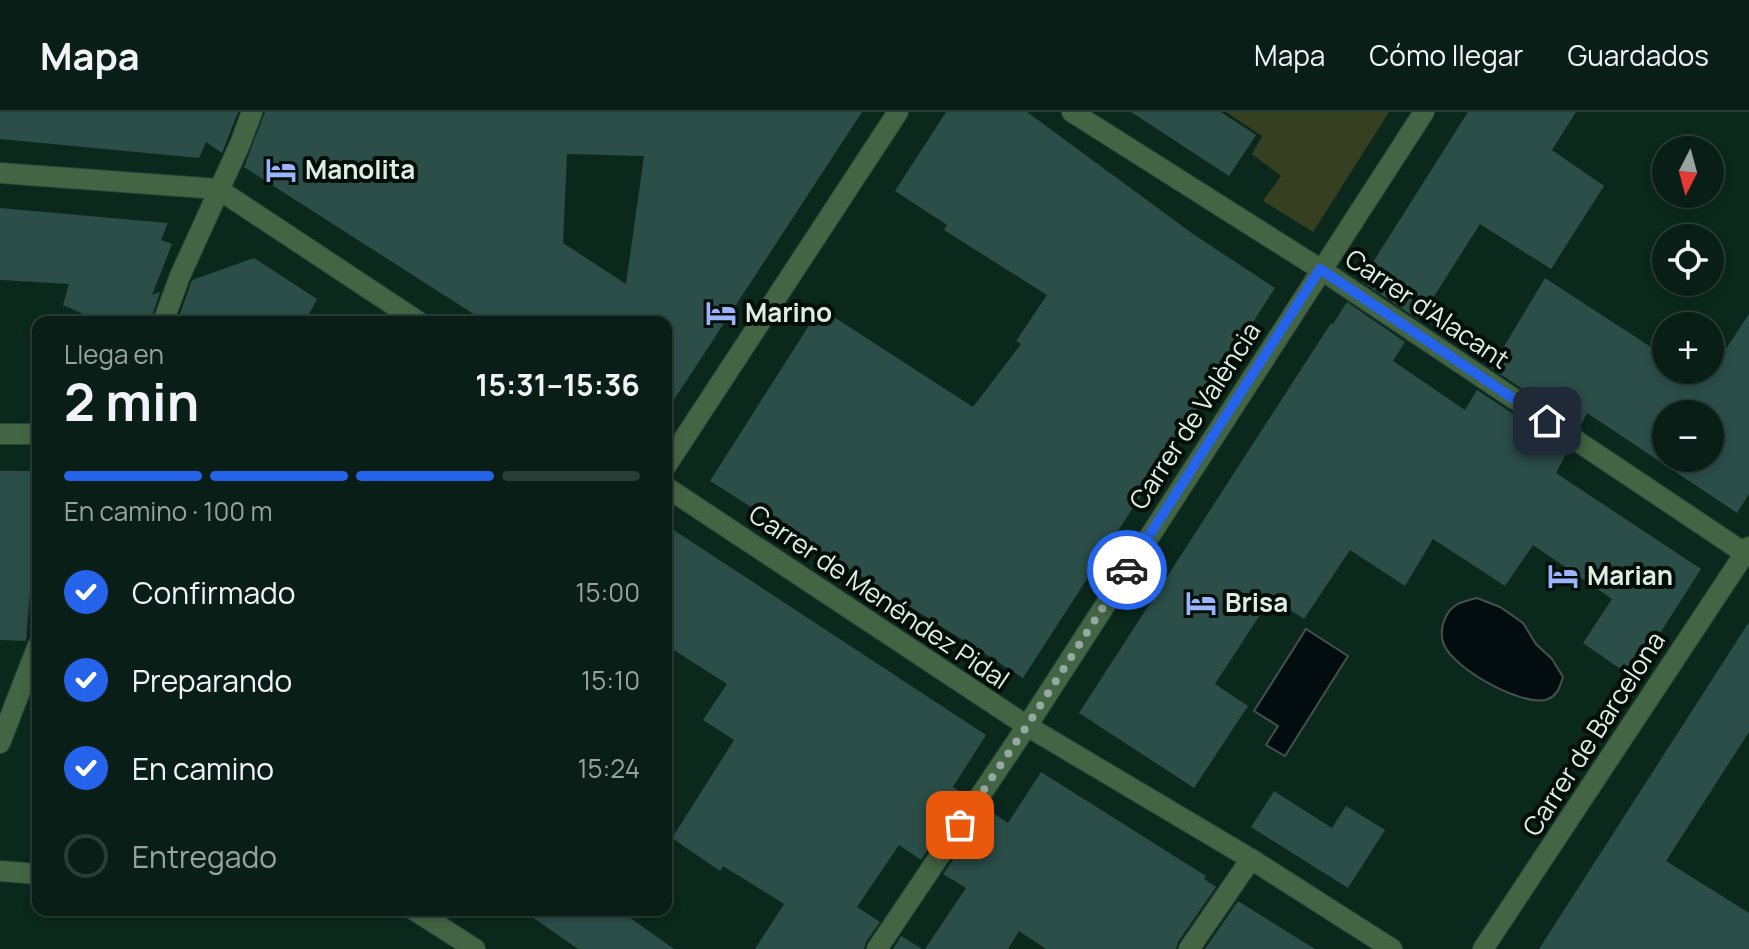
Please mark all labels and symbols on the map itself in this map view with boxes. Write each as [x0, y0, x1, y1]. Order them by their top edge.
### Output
north arrow [1652, 136, 1724, 208]
place label: Manolita [305, 151, 415, 187]
hotel icon: Manolita [264, 153, 298, 187]
street label: Carrer d'Alacant [1338, 240, 1517, 376]
place label: Marino [745, 294, 832, 330]
hotel icon: Marino [704, 296, 738, 330]
street label: Carrer de València [1120, 315, 1268, 516]
pin [1513, 387, 1581, 455]
street label: Carrer de Menéndez Pidal [742, 496, 1017, 697]
courier [1087, 530, 1167, 610]
place label: Marian [1587, 557, 1673, 593]
hotel icon: Marian [1546, 559, 1580, 593]
place label: Brisa [1225, 584, 1288, 620]
hotel icon: Brisa [1184, 586, 1218, 620]
street label: Carrer de Barcelona [1513, 624, 1673, 843]
pin [926, 791, 994, 859]

